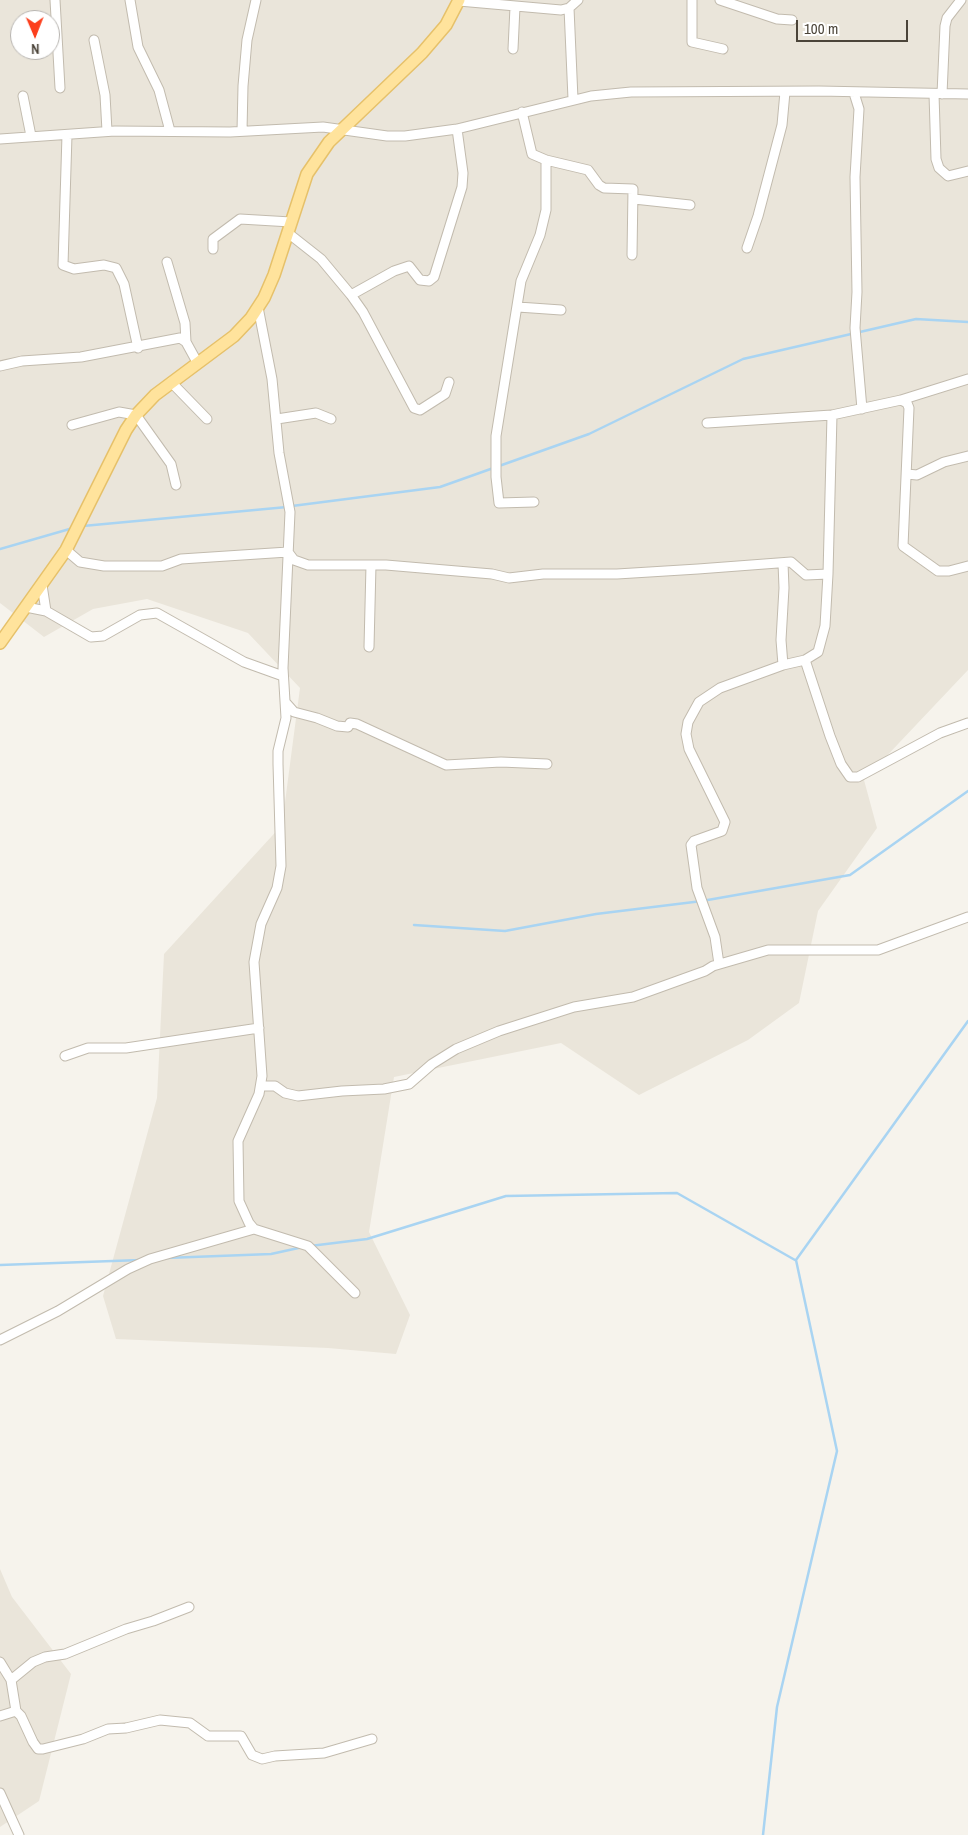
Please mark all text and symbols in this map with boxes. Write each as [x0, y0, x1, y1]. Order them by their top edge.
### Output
north arrow [10, 10, 60, 60]
scale bar [798, 10, 910, 42]
text: 100 m [804, 18, 838, 39]
text: N [31, 40, 40, 58]

